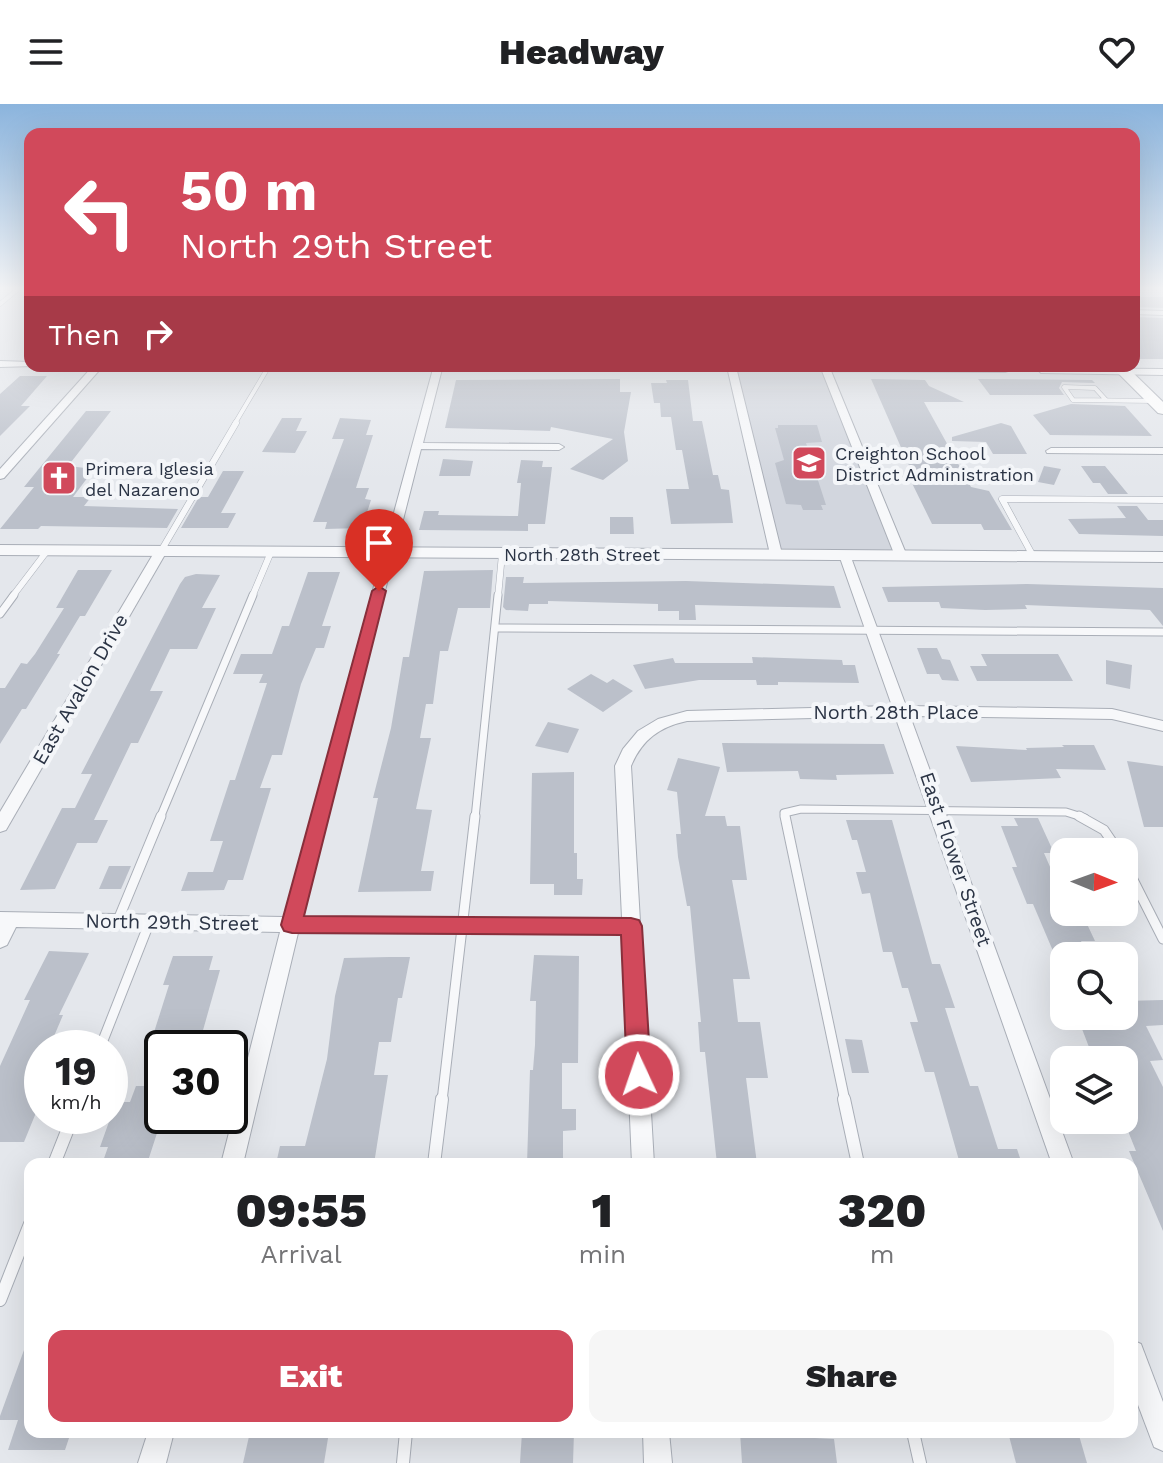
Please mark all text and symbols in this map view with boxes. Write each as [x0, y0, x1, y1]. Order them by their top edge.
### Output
icon: menu [24, 30, 68, 74]
icon: heart [1095, 30, 1139, 74]
text: Headway [499, 31, 664, 73]
text: 50 m [180, 158, 317, 224]
icon: left [48, 160, 152, 264]
text: North 29th Street [180, 225, 492, 267]
icon: right [136, 312, 180, 356]
text: Then [48, 317, 120, 352]
place label: Creighton School District Administration [835, 443, 1034, 485]
school or university icon: Creighton School District Administration [790, 444, 828, 482]
place label: Primera Iglesia del Nazareno [85, 458, 214, 500]
church icon: Primera Iglesia del Nazareno [40, 459, 78, 497]
pin [345, 509, 413, 591]
icon: arrive [357, 521, 401, 565]
street label: North 28th Street [504, 544, 660, 565]
street label: East Avalon Drive [27, 609, 133, 769]
street label: North 28th Place [813, 700, 979, 724]
street label: East Flower Street [915, 769, 997, 950]
north arrow [1050, 838, 1138, 926]
map controls [1050, 838, 1138, 1134]
street label: North 29th Street [85, 908, 260, 936]
button: search [1050, 942, 1138, 1030]
speed limit sign: 30 [144, 1030, 248, 1134]
position arrow [597, 1033, 681, 1117]
button: layers [1050, 1046, 1138, 1134]
text: 19 [55, 1048, 97, 1095]
text: km/h [50, 1090, 102, 1114]
text: 09:55 [236, 1182, 367, 1239]
text: 1 [592, 1182, 613, 1239]
text: 320 [838, 1182, 926, 1239]
text: Arrival [261, 1239, 342, 1269]
text: min [578, 1239, 626, 1269]
text: m [870, 1239, 894, 1269]
button: Exit [48, 1330, 573, 1422]
button: Share [589, 1330, 1114, 1422]

